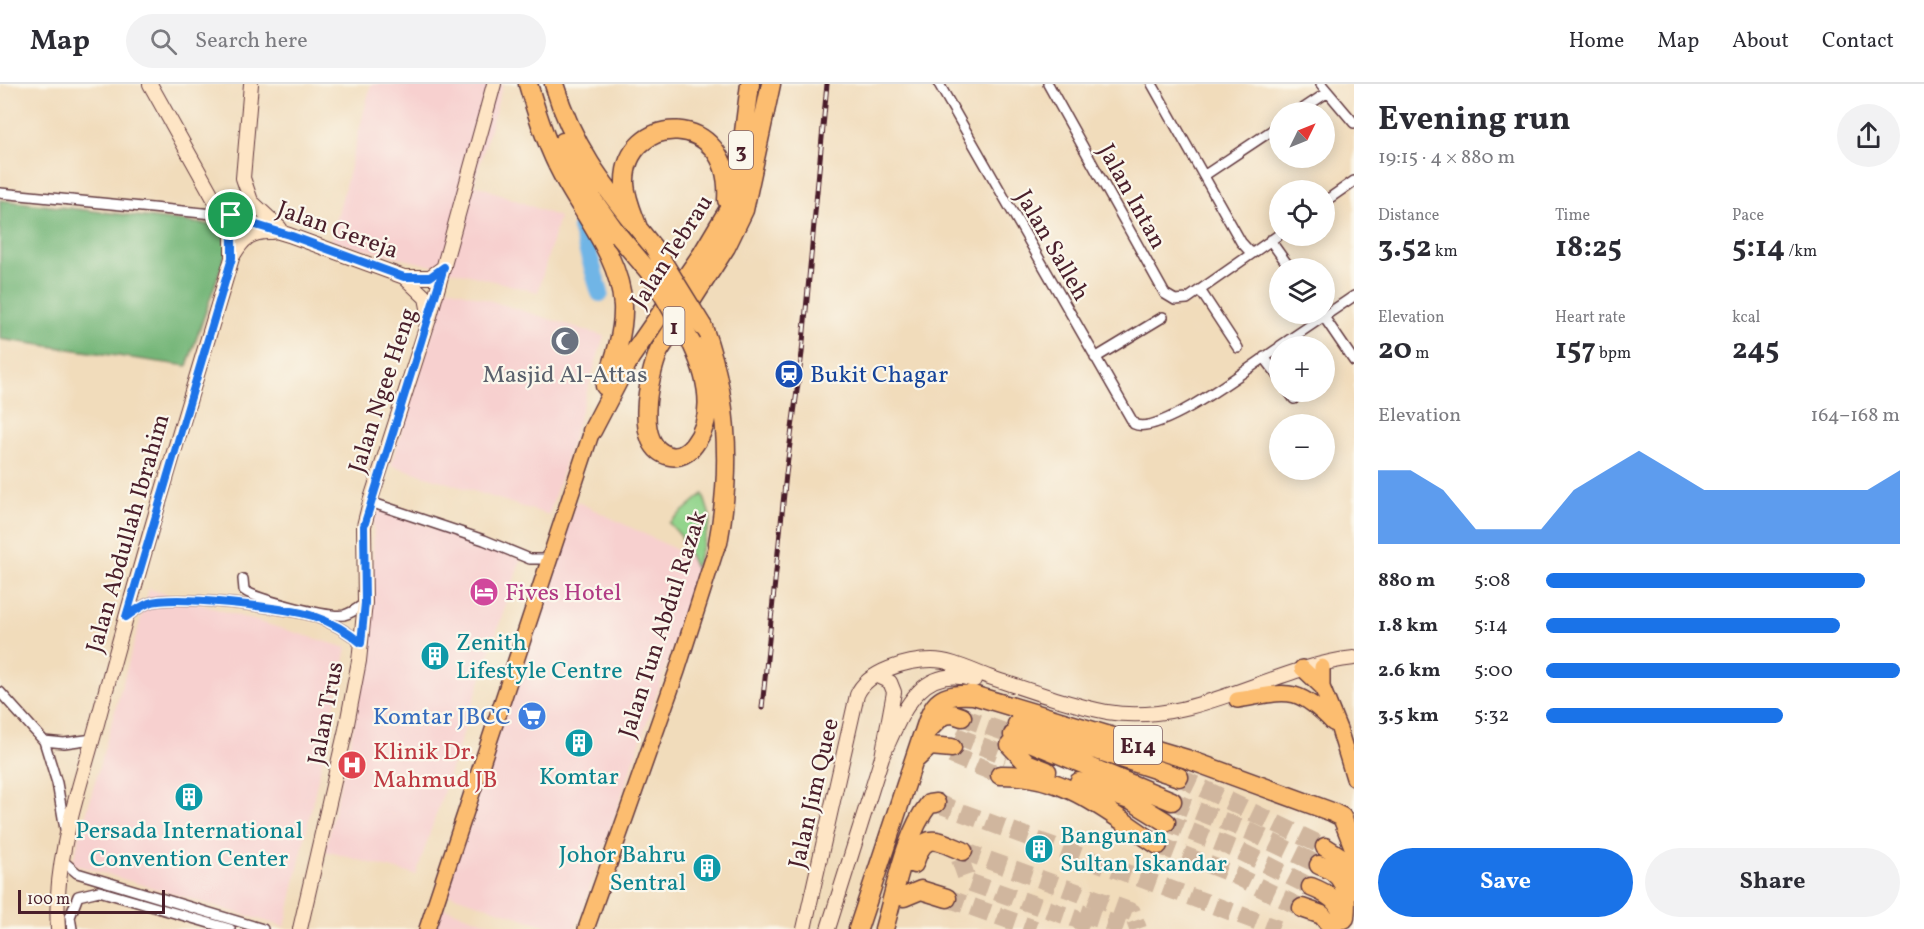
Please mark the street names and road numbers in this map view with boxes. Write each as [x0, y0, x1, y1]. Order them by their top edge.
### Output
road number: 3 [729, 131, 753, 169]
street label: Jalan Intan [1088, 138, 1174, 256]
street label: Jalan Salleh [1006, 184, 1097, 308]
street label: Jalan Tebrau [623, 188, 722, 316]
street label: Jalan Gereja [272, 193, 403, 269]
street label: Jalan Ngee Heng [341, 304, 427, 478]
road number: 1 [664, 307, 684, 345]
street label: Jalan Abdullah Ibrahim [79, 410, 179, 657]
street label: Jalan Tun Abdul Razak [611, 506, 717, 743]
street label: Jalan Trus [300, 659, 354, 768]
street label: Jalan Jim Quee [781, 715, 849, 872]
road number: E14 [1114, 726, 1162, 764]

